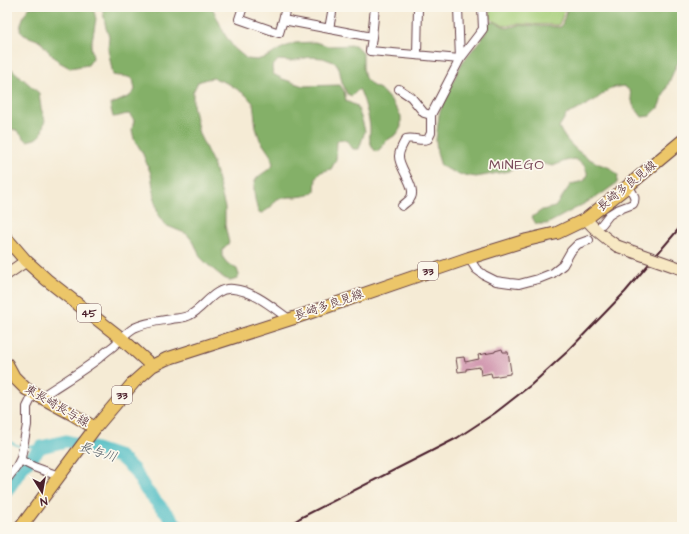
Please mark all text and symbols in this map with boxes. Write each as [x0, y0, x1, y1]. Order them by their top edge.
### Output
district label: MINEGO [489, 155, 545, 175]
street label: 長崎多良見線 [594, 157, 660, 215]
road number: 33 [418, 262, 438, 280]
street label: 長崎多良見線 [292, 285, 366, 325]
road number: 45 [77, 304, 101, 322]
street label: 東長崎長与線 [22, 381, 92, 431]
road number: 33 [112, 386, 132, 404]
water label: 長与川 [77, 437, 119, 467]
north arrow [22, 472, 62, 512]
text: N [39, 493, 49, 509]

